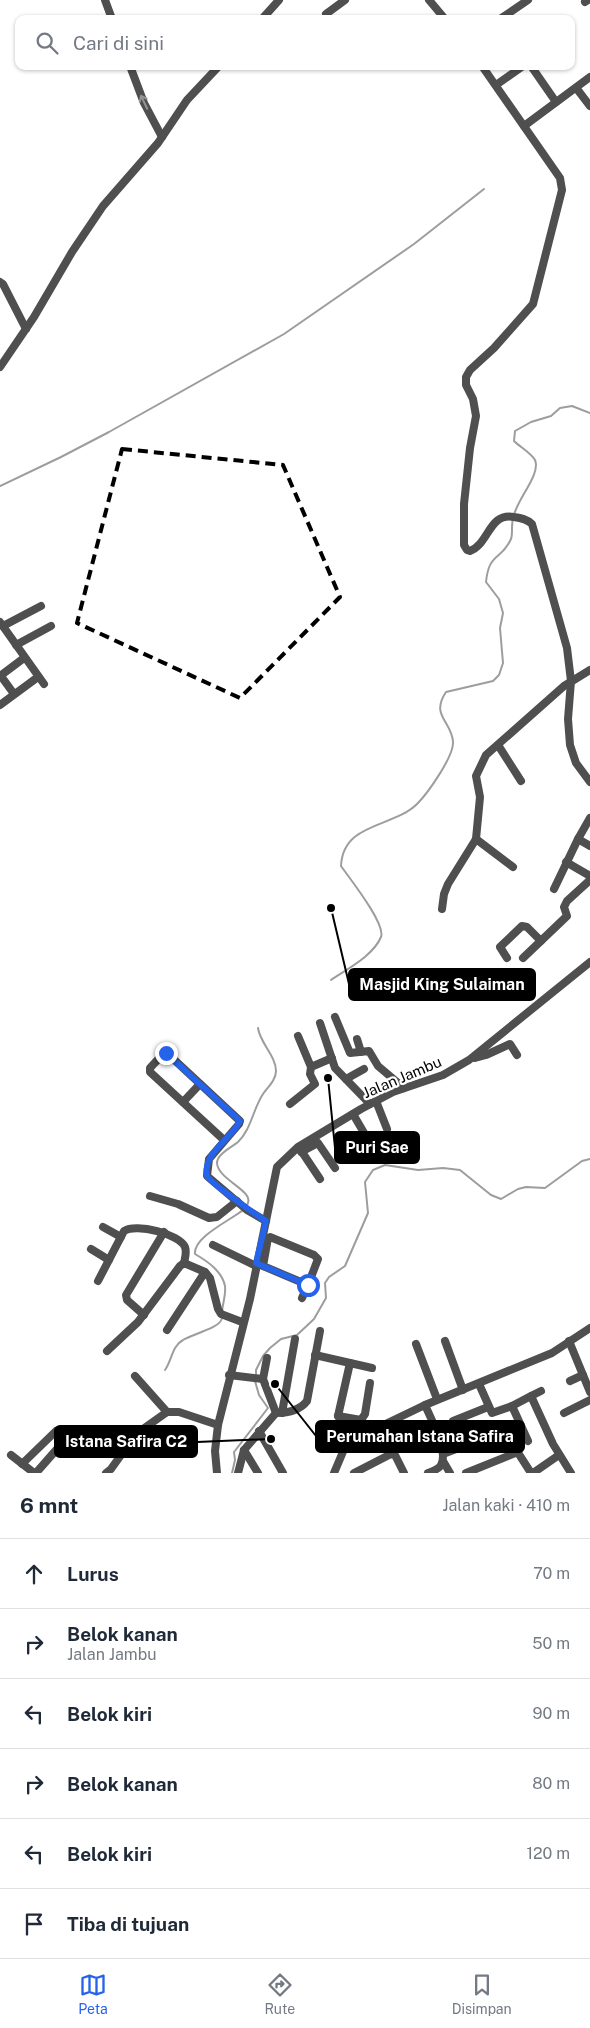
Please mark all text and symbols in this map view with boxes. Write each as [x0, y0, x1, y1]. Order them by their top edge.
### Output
search box [15, 15, 575, 70]
icon: search [33, 29, 61, 57]
text: Cari di sini [73, 32, 164, 54]
one-way arrow [139, 95, 148, 110]
callout: Masjid King Sulaiman [349, 969, 535, 1000]
text: Masjid King Sulaiman [359, 975, 525, 994]
route end [155, 1042, 178, 1065]
street label: Jalan Jambu [360, 1053, 444, 1101]
callout: Puri Sae [335, 1132, 419, 1163]
text: Puri Sae [345, 1138, 409, 1157]
route start [297, 1274, 320, 1297]
callout: Perumahan Istana Safira [316, 1421, 524, 1452]
callout: Istana Safira C2 [55, 1426, 197, 1457]
text: Perumahan Istana Safira [326, 1427, 514, 1446]
text: Istana Safira C2 [65, 1432, 187, 1451]
text: 6 mnt [20, 1493, 78, 1518]
text: Jalan kaki · 410 m [442, 1496, 570, 1515]
icon: ahead [20, 1560, 48, 1588]
text: Lurus [67, 1563, 119, 1585]
text: 70 m [533, 1564, 570, 1583]
text: Belok kanan [67, 1623, 178, 1645]
icon: right [20, 1630, 48, 1658]
text: 50 m [532, 1634, 570, 1653]
text: Jalan Jambu [67, 1645, 157, 1664]
icon: left [20, 1700, 48, 1728]
text: Belok kiri [67, 1703, 152, 1725]
text: 90 m [533, 1704, 570, 1723]
icon: right [20, 1770, 48, 1798]
text: Belok kanan [67, 1773, 178, 1795]
text: 80 m [532, 1774, 570, 1793]
icon: left [20, 1840, 48, 1868]
text: Belok kiri [67, 1843, 152, 1865]
text: 120 m [526, 1844, 570, 1863]
icon: arrive [20, 1910, 48, 1938]
text: Tiba di tujuan [67, 1913, 189, 1935]
tab: Peta [78, 1971, 108, 2017]
tab: Rute [264, 1971, 295, 2017]
tab: Disimpan [452, 1971, 512, 2017]

